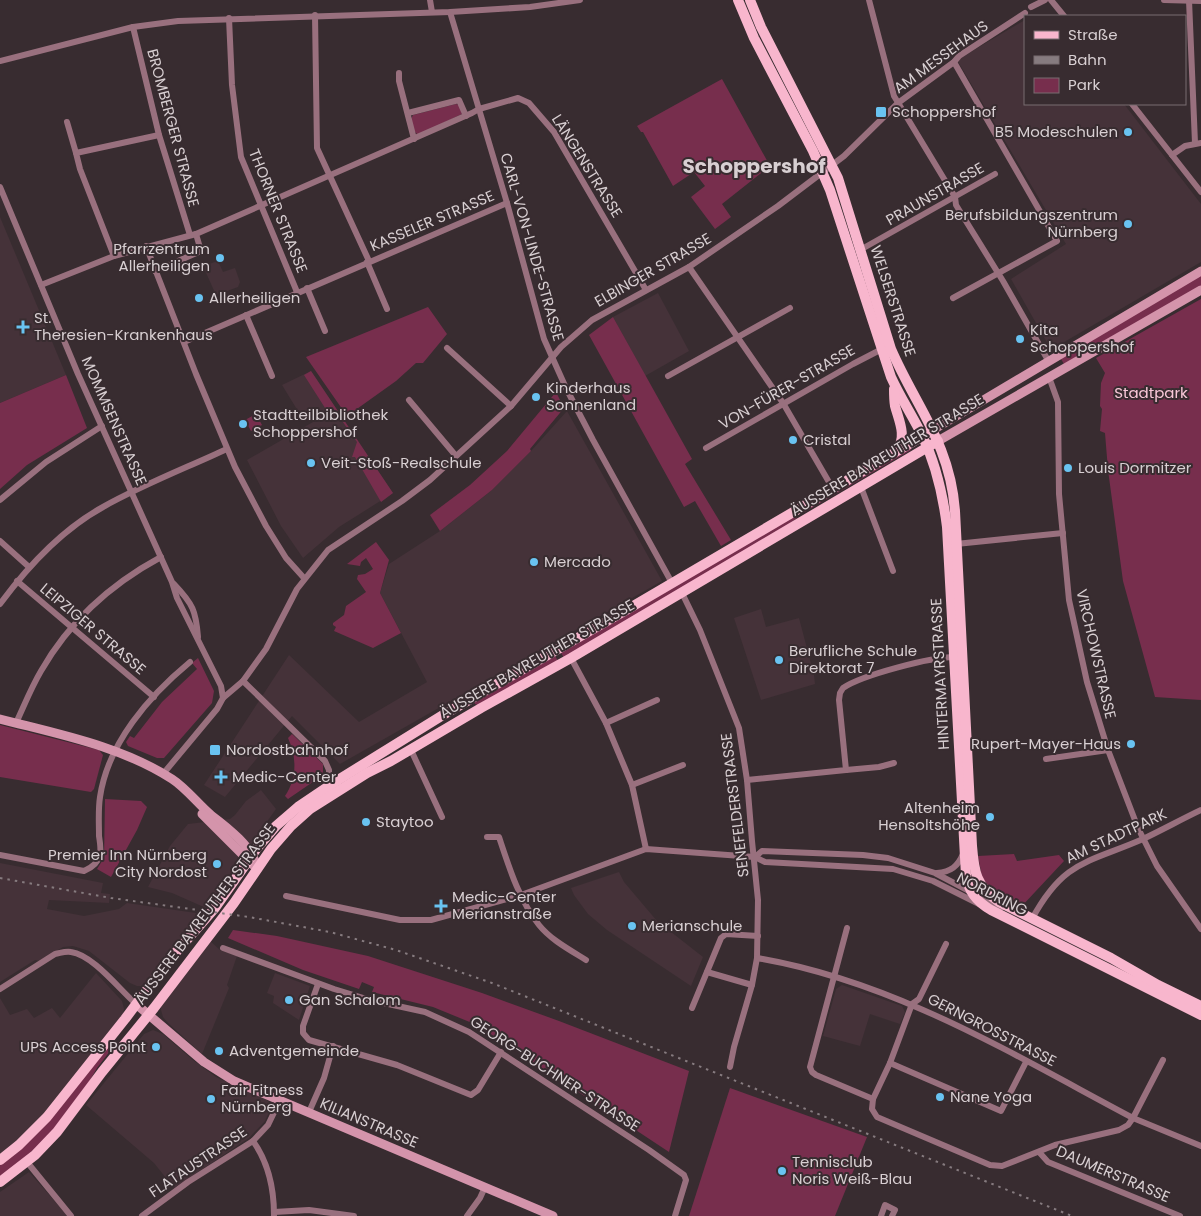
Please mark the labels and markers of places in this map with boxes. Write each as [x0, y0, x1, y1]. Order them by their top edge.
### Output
place label: Schoppershof [892, 101, 996, 122]
marker: Schoppershof [874, 105, 888, 119]
place label: B5 Modeschulen [995, 121, 1118, 142]
marker: B5 Modeschulen [1122, 126, 1134, 138]
place label: Berufsbildungszentrum Nürnberg [945, 204, 1118, 242]
marker: Berufsbildungszentrum Nürnberg [1122, 218, 1134, 230]
place label: Pfarrzentrum Allerheiligen [113, 238, 210, 276]
marker: Pfarrzentrum Allerheiligen [214, 252, 226, 264]
place label: Allerheiligen [209, 287, 300, 308]
marker: Allerheiligen [193, 292, 205, 304]
place label: St. Theresien-Krankenhaus [34, 307, 213, 345]
place label: Kita Schoppershof [1030, 319, 1134, 357]
marker: St. Theresien-Krankenhaus [16, 320, 30, 334]
marker: Kita Schoppershof [1014, 333, 1026, 345]
place label: Kinderhaus Sonnenland [546, 377, 636, 415]
marker: Kinderhaus Sonnenland [530, 391, 542, 403]
place label: Stadtteilbibliothek Schoppershof [253, 404, 388, 442]
marker: Stadtteilbibliothek Schoppershof [237, 418, 249, 430]
place label: Cristal [803, 429, 851, 450]
marker: Cristal [787, 434, 799, 446]
place label: Veit-Stoß-Realschule [321, 452, 482, 473]
marker: Veit-Stoß-Realschule [305, 457, 317, 469]
place label: Louis Dormitzer [1078, 457, 1192, 478]
marker: Louis Dormitzer [1062, 462, 1074, 474]
place label: Mercado [544, 551, 611, 572]
marker: Mercado [528, 556, 540, 568]
place label: Berufliche Schule Direktorat 7 [789, 640, 917, 678]
marker: Berufliche Schule Direktorat 7 [773, 654, 785, 666]
place label: Rupert-Mayer-Haus [971, 733, 1121, 754]
marker: Rupert-Mayer-Haus [1125, 738, 1137, 750]
place label: Nordostbahnhof [226, 739, 348, 760]
marker: Nordostbahnhof [208, 743, 222, 757]
place label: Medic-Center [232, 766, 337, 787]
marker: Medic-Center [214, 770, 228, 784]
place label: Altenheim Hensoltshöhe [878, 797, 980, 835]
place label: Staytoo [376, 811, 434, 832]
marker: Altenheim Hensoltshöhe [984, 811, 996, 823]
marker: Staytoo [360, 816, 372, 828]
place label: Premier Inn Nürnberg City Nordost [48, 844, 207, 882]
marker: Premier Inn Nürnberg City Nordost [211, 858, 223, 870]
place label: Medic-Center Merianstraße [452, 886, 557, 924]
marker: Medic-Center Merianstraße [434, 899, 448, 913]
place label: Merianschule [642, 915, 742, 936]
marker: Merianschule [626, 920, 638, 932]
place label: Gan Schalom [299, 989, 401, 1010]
marker: Gan Schalom [283, 994, 295, 1006]
place label: UPS Access Point [20, 1036, 146, 1057]
place label: Adventgemeinde [229, 1040, 359, 1061]
marker: UPS Access Point [150, 1041, 162, 1053]
marker: Adventgemeinde [213, 1045, 225, 1057]
place label: Fair Fitness Nürnberg [221, 1079, 303, 1117]
place label: Nane Yoga [950, 1086, 1032, 1107]
marker: Nane Yoga [934, 1091, 946, 1103]
marker: Fair Fitness Nürnberg [205, 1093, 217, 1105]
place label: Tennisclub Noris Weiß-Blau [792, 1151, 912, 1189]
marker: Tennisclub Noris Weiß-Blau [776, 1165, 788, 1177]

